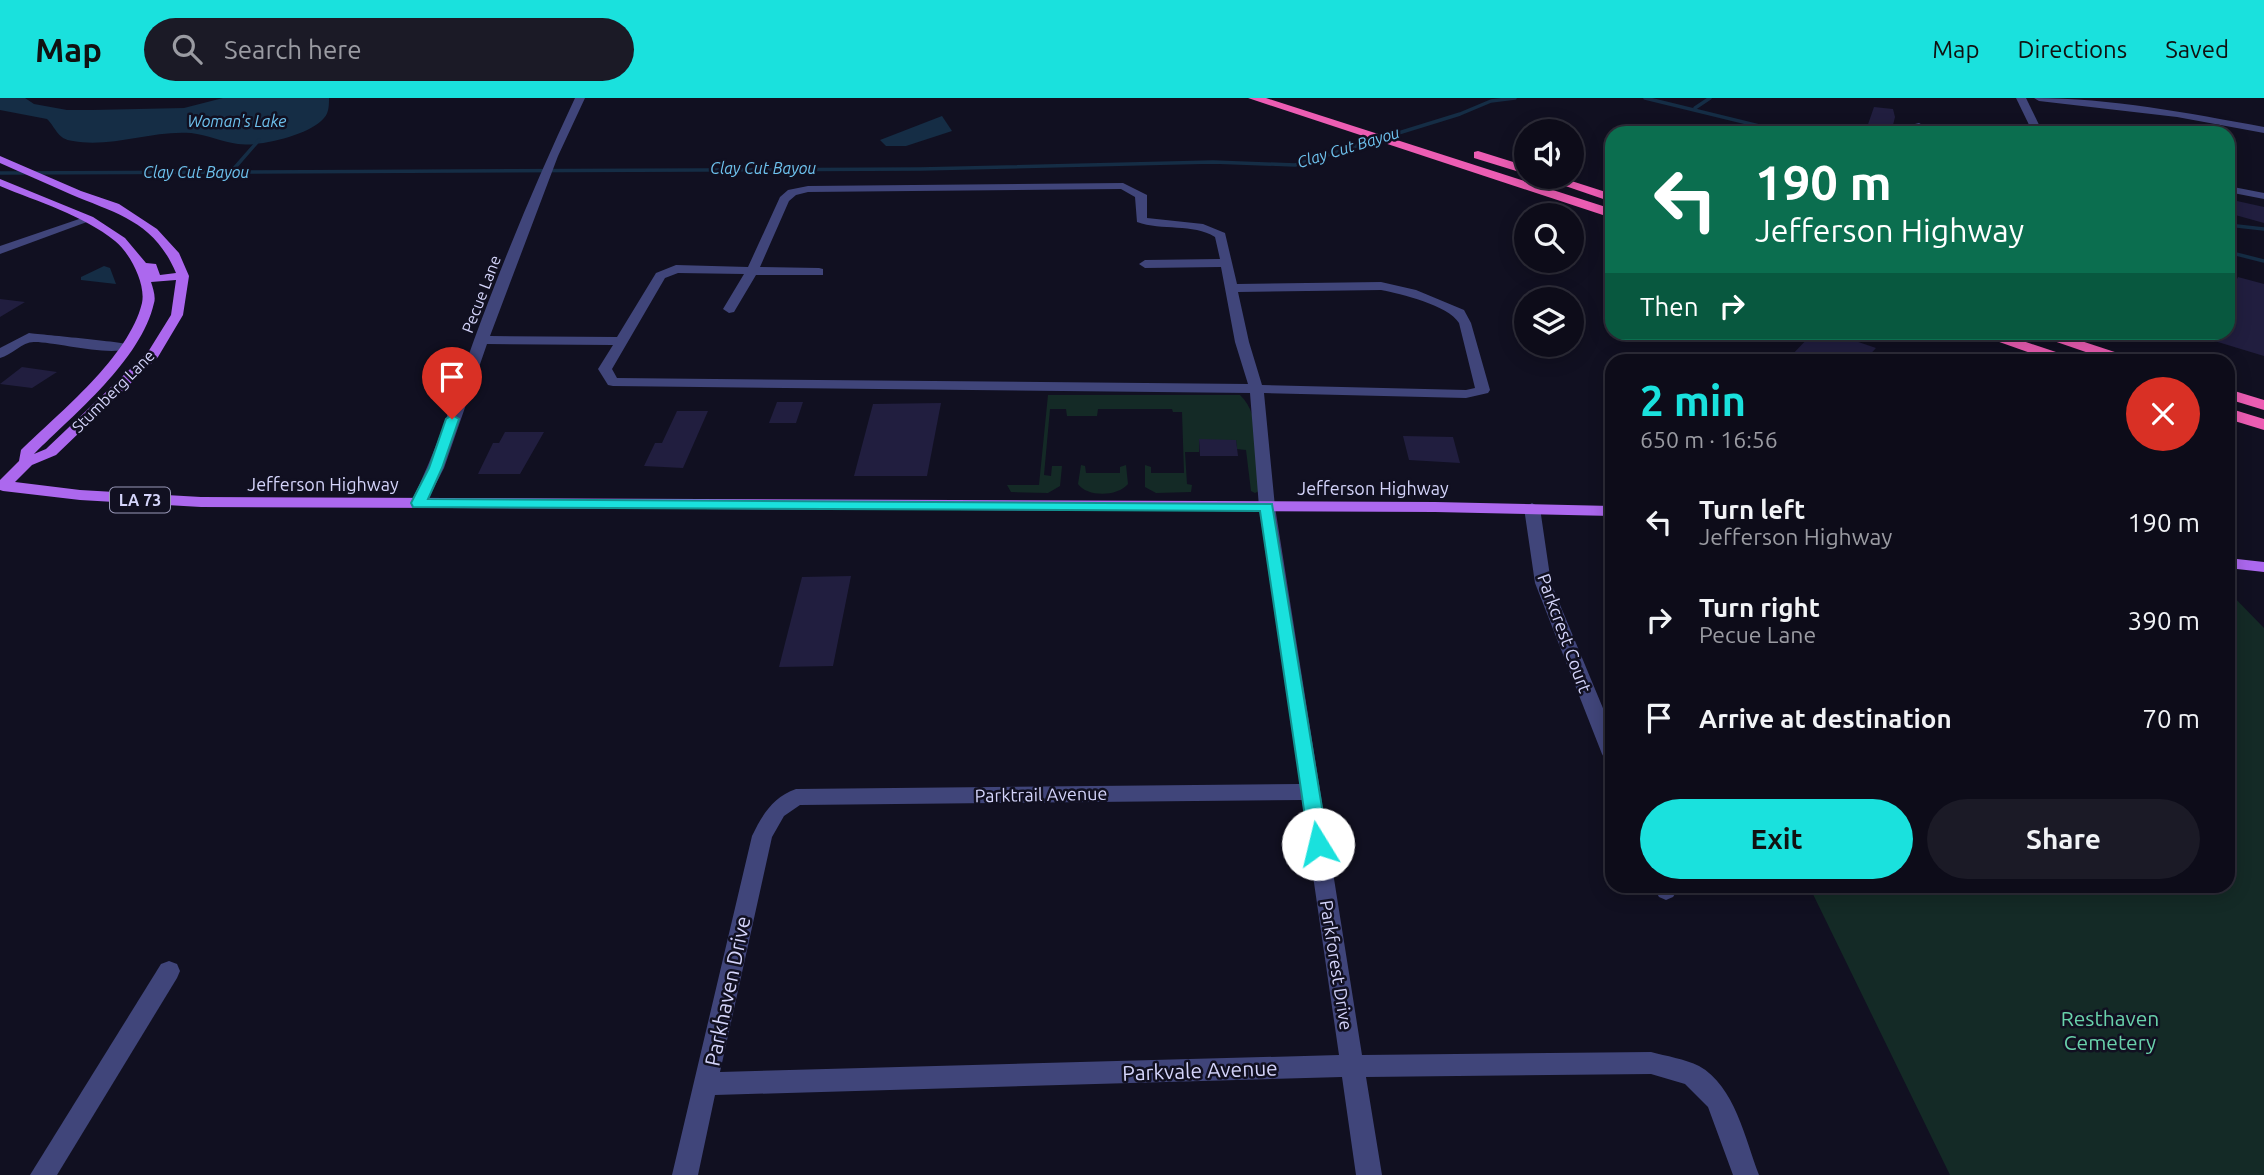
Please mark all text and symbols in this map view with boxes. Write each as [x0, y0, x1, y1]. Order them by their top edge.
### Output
search box [144, 18, 634, 81]
icon: search [168, 30, 206, 68]
text: Map [35, 31, 102, 68]
text: Search here [224, 35, 362, 64]
text: Map [1932, 36, 1979, 63]
text: Directions [2017, 36, 2127, 63]
text: Saved [2165, 36, 2229, 63]
water label: Woman's Lake [188, 112, 286, 130]
map controls [1514, 119, 1584, 357]
button: sound [1514, 119, 1584, 189]
water label: Clay Cut Bayou [1295, 123, 1402, 171]
icon: left [1640, 154, 1731, 245]
text: 190 m [1755, 154, 1892, 209]
water label: Clay Cut Bayou [710, 159, 816, 177]
water label: Clay Cut Bayou [143, 163, 249, 181]
button: search [1514, 203, 1584, 273]
text: Jefferson Highway [1755, 212, 2024, 248]
street label: Pecue Lane [458, 253, 504, 335]
button: layers [1514, 287, 1584, 357]
icon: right [1713, 287, 1751, 325]
text: Then [1640, 292, 1699, 321]
street label: Stumberg Lane [68, 346, 158, 436]
pin [422, 347, 482, 419]
icon: arrive [433, 358, 471, 396]
text: 2 min [1640, 377, 1746, 424]
button: close [2126, 377, 2200, 451]
text: 650 m · 16:56 [1640, 427, 1778, 452]
street label: Jefferson Highway [247, 474, 399, 494]
street label: Jefferson Highway [1297, 478, 1449, 498]
road number: LA 73 [110, 488, 170, 512]
text: Turn left [1699, 495, 1805, 524]
icon: left [1640, 503, 1678, 541]
text: 190 m [2128, 508, 2200, 537]
text: Jefferson Highway [1699, 524, 1892, 549]
street label: Parkcrest Court [1534, 571, 1596, 695]
text: Turn right [1699, 593, 1820, 622]
icon: right [1640, 601, 1678, 639]
text: 390 m [2128, 606, 2200, 635]
text: Pecue Lane [1699, 622, 1816, 647]
icon: arrive [1640, 699, 1678, 737]
text: Arrive at destination [1699, 704, 1952, 733]
text: 70 m [2142, 704, 2200, 733]
street label: Parktrail Avenue [974, 783, 1108, 805]
button: Exit [1640, 799, 1913, 879]
button: Share [1927, 799, 2200, 879]
position arrow [1281, 807, 1355, 881]
street label: Parkforest Drive [1317, 899, 1357, 1031]
street label: Parkhaven Drive [699, 914, 755, 1068]
park label: Resthaven Cemetery [2061, 1006, 2159, 1054]
street label: Parkvale Avenue [1122, 1055, 1278, 1085]

